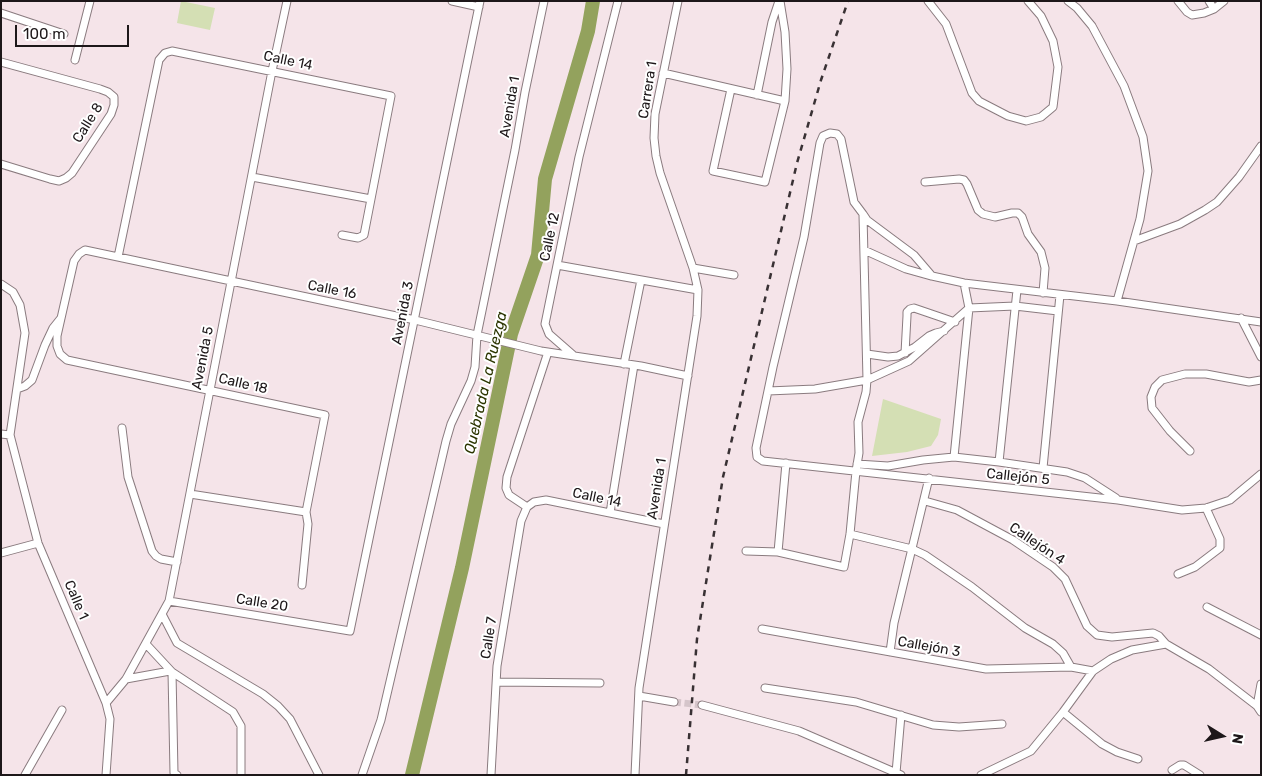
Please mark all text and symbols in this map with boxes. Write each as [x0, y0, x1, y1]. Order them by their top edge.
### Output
scale bar [18, 15, 131, 47]
text: 100 m [23, 25, 65, 43]
street label: Calle 14 [262, 48, 314, 74]
street label: Carrera 1 [635, 60, 661, 120]
street label: Avenida 1 [496, 75, 524, 139]
street label: Calle 8 [69, 100, 107, 146]
street label: Calle 12 [537, 211, 563, 263]
street label: Calle 16 [306, 277, 358, 303]
street label: Avenida 3 [389, 280, 417, 346]
water label: Quebrada La Ruezga [461, 310, 511, 456]
street label: Avenida 5 [189, 325, 217, 391]
street label: Calle 18 [217, 370, 269, 398]
street label: Avenida 1 [644, 457, 670, 521]
street label: Callejón 5 [986, 465, 1050, 489]
street label: Calle 14 [571, 485, 623, 511]
street label: Callejón 4 [1006, 519, 1068, 569]
street label: Calle 1 [60, 578, 92, 622]
street label: Calle 20 [235, 591, 289, 615]
street label: Calle 7 [477, 616, 501, 660]
street label: Callejón 3 [896, 633, 962, 661]
north arrow [1197, 711, 1247, 761]
text: N [1228, 732, 1247, 745]

